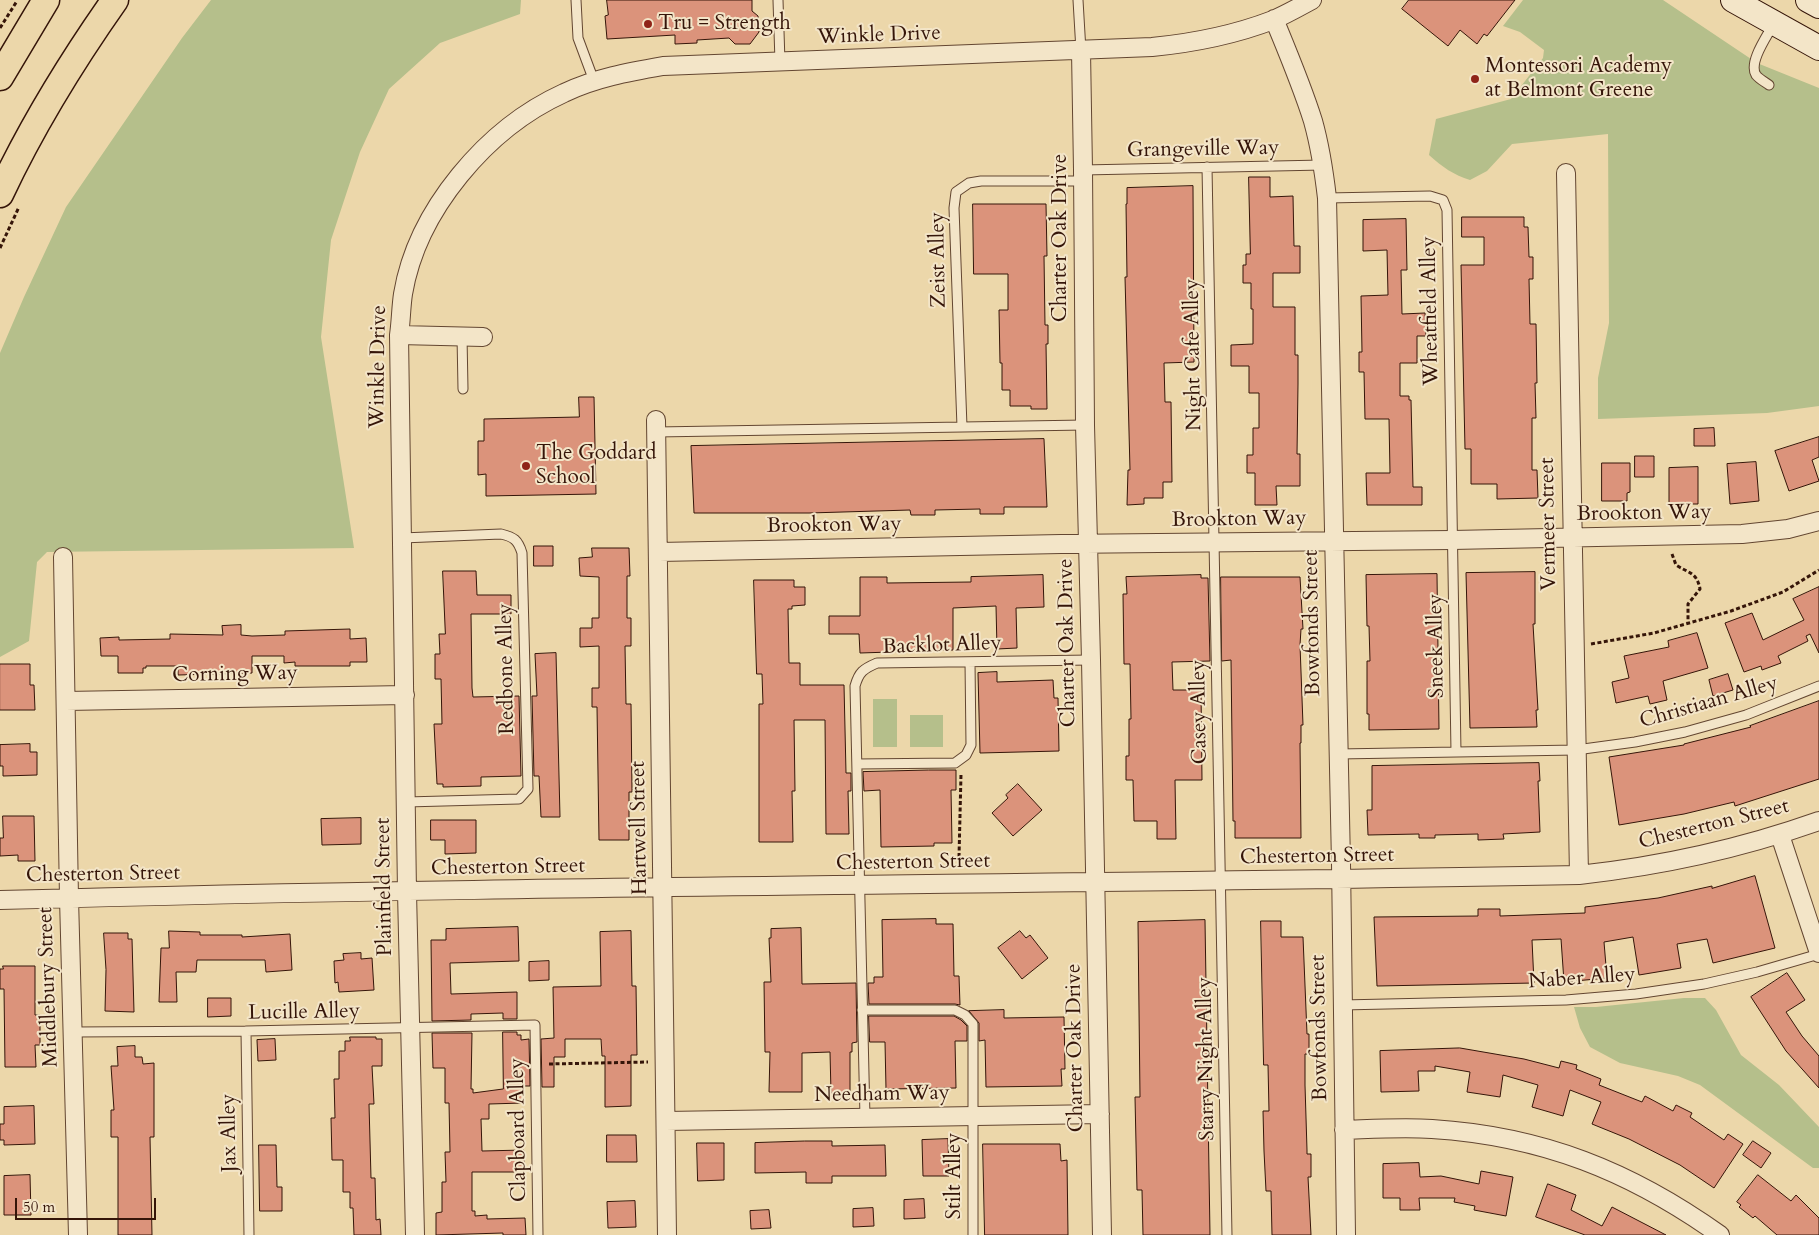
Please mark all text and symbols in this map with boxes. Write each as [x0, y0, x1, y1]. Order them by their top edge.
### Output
place label: Tru = Strength [658, 11, 791, 37]
marker: Tru = Strength [642, 18, 654, 30]
street label: Winkle Drive [817, 21, 941, 51]
place label: Montessori Academy at Belmont Greene [1485, 54, 1672, 104]
marker: Montessori Academy at Belmont Greene [1469, 73, 1481, 85]
street label: Grangeville Way [1127, 136, 1279, 164]
street label: Charter Oak Drive [1048, 154, 1074, 322]
street label: Zeist Alley [926, 212, 952, 308]
street label: Wheatfield Alley [1417, 236, 1445, 386]
street label: Night Cafe Alley [1180, 279, 1208, 431]
street label: Winkle Drive [365, 305, 393, 429]
place label: The Goddard School [536, 441, 656, 491]
street label: Vermeer Street [1535, 457, 1563, 591]
marker: The Goddard School [520, 460, 532, 472]
street label: Brookton Way [1576, 500, 1712, 528]
street label: Brookton Way [1171, 506, 1307, 534]
street label: Brookton Way [766, 512, 902, 540]
street label: Bowfonds Street [1299, 550, 1327, 696]
street label: Charter Oak Drive [1054, 558, 1082, 728]
street label: Sneek Alley [1423, 593, 1451, 699]
street label: Redbone Alley [493, 603, 521, 735]
street label: Backlot Alley [882, 631, 1002, 661]
street label: Casey Alley [1186, 659, 1214, 765]
street label: Corning Way [172, 661, 298, 689]
street label: Christiaan Alley [1637, 671, 1781, 735]
street label: Hartwell Street [626, 761, 654, 895]
street label: Chesterton Street [1636, 794, 1792, 856]
street label: Plainfield Street [371, 817, 399, 957]
street label: Chesterton Street [1240, 843, 1394, 871]
street label: Chesterton Street [836, 849, 990, 877]
street label: Chesterton Street [431, 854, 585, 882]
street label: Chesterton Street [26, 861, 180, 889]
street label: Middlebury Street [34, 906, 64, 1068]
street label: Bowfonds Street [1306, 955, 1334, 1101]
street label: Charter Oak Drive [1062, 963, 1090, 1133]
street label: Naber Alley [1528, 963, 1636, 995]
street label: Starry Night Alley [1193, 977, 1221, 1141]
street label: Lucille Alley [248, 999, 360, 1027]
street label: Clapboard Alley [505, 1058, 533, 1202]
street label: Needham Way [814, 1081, 950, 1109]
street label: Jax Alley [217, 1094, 243, 1172]
street label: Stilt Alley [942, 1133, 968, 1219]
scale bar [18, 1188, 159, 1220]
text: 50 m [23, 1197, 55, 1217]

